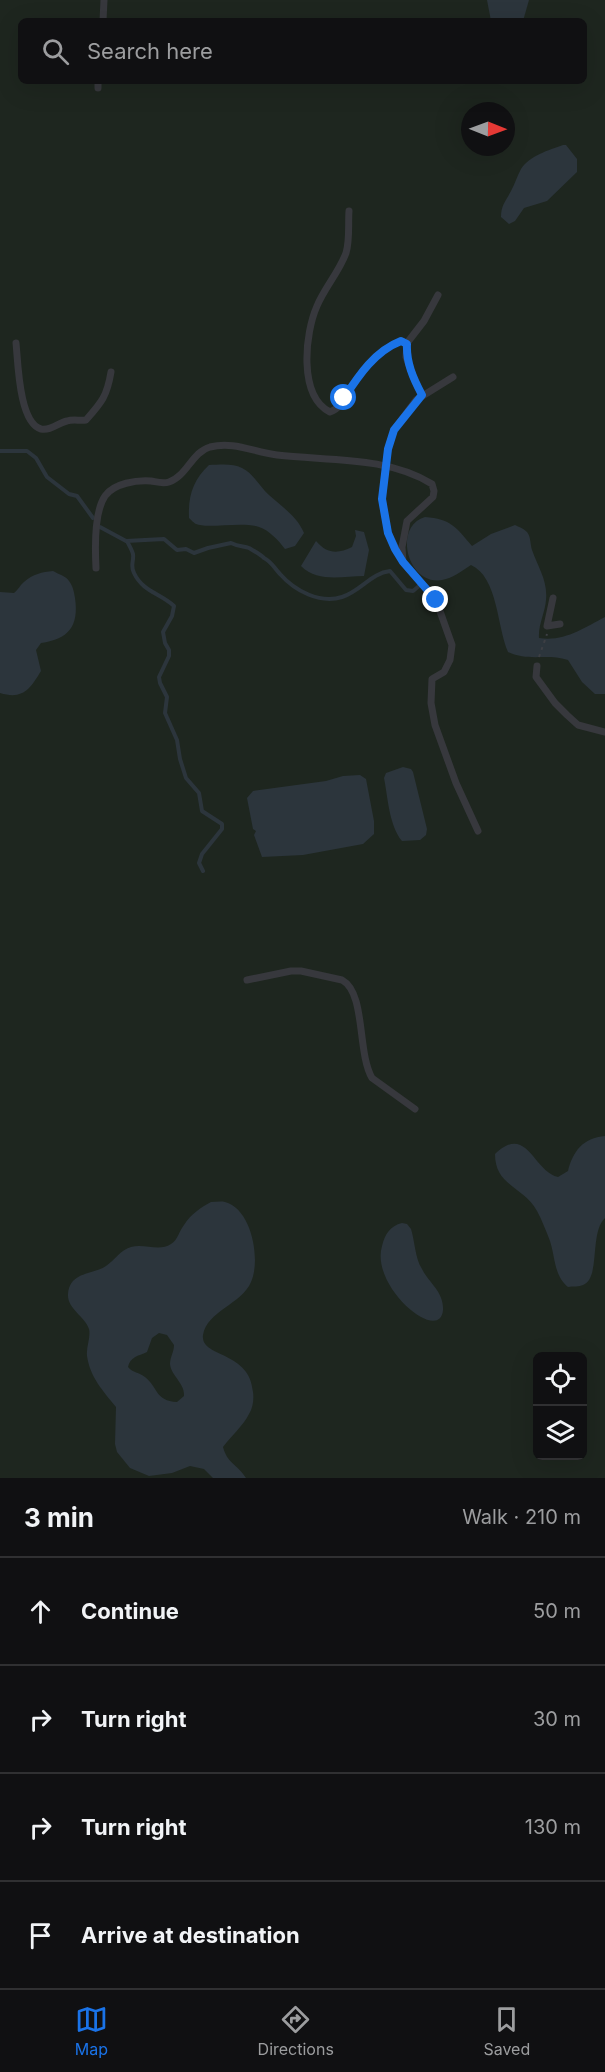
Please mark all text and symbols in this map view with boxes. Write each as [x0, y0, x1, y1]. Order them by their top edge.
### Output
search box [18, 18, 587, 84]
icon: search [39, 35, 72, 68]
text: Search here [87, 38, 213, 64]
north arrow [461, 102, 515, 156]
route start [330, 384, 356, 410]
route end [422, 586, 448, 612]
map controls [533, 1352, 587, 1460]
button: locate [533, 1352, 587, 1406]
button: layers [533, 1406, 587, 1460]
text: 3 min [24, 1502, 94, 1533]
text: Walk · 210 m [462, 1505, 581, 1529]
icon: ahead [24, 1595, 57, 1628]
text: Continue [81, 1598, 179, 1624]
text: 50 m [533, 1599, 581, 1623]
icon: right [24, 1703, 57, 1736]
text: Turn right [81, 1706, 187, 1732]
text: 30 m [533, 1707, 581, 1731]
icon: right [24, 1811, 57, 1844]
text: Turn right [81, 1814, 187, 1840]
text: 130 m [525, 1815, 581, 1839]
icon: arrive [24, 1919, 57, 1952]
text: Arrive at destination [81, 1922, 300, 1948]
tab: Map [75, 2003, 108, 2059]
tab: Directions [258, 2003, 334, 2059]
tab: Saved [483, 2003, 530, 2059]

